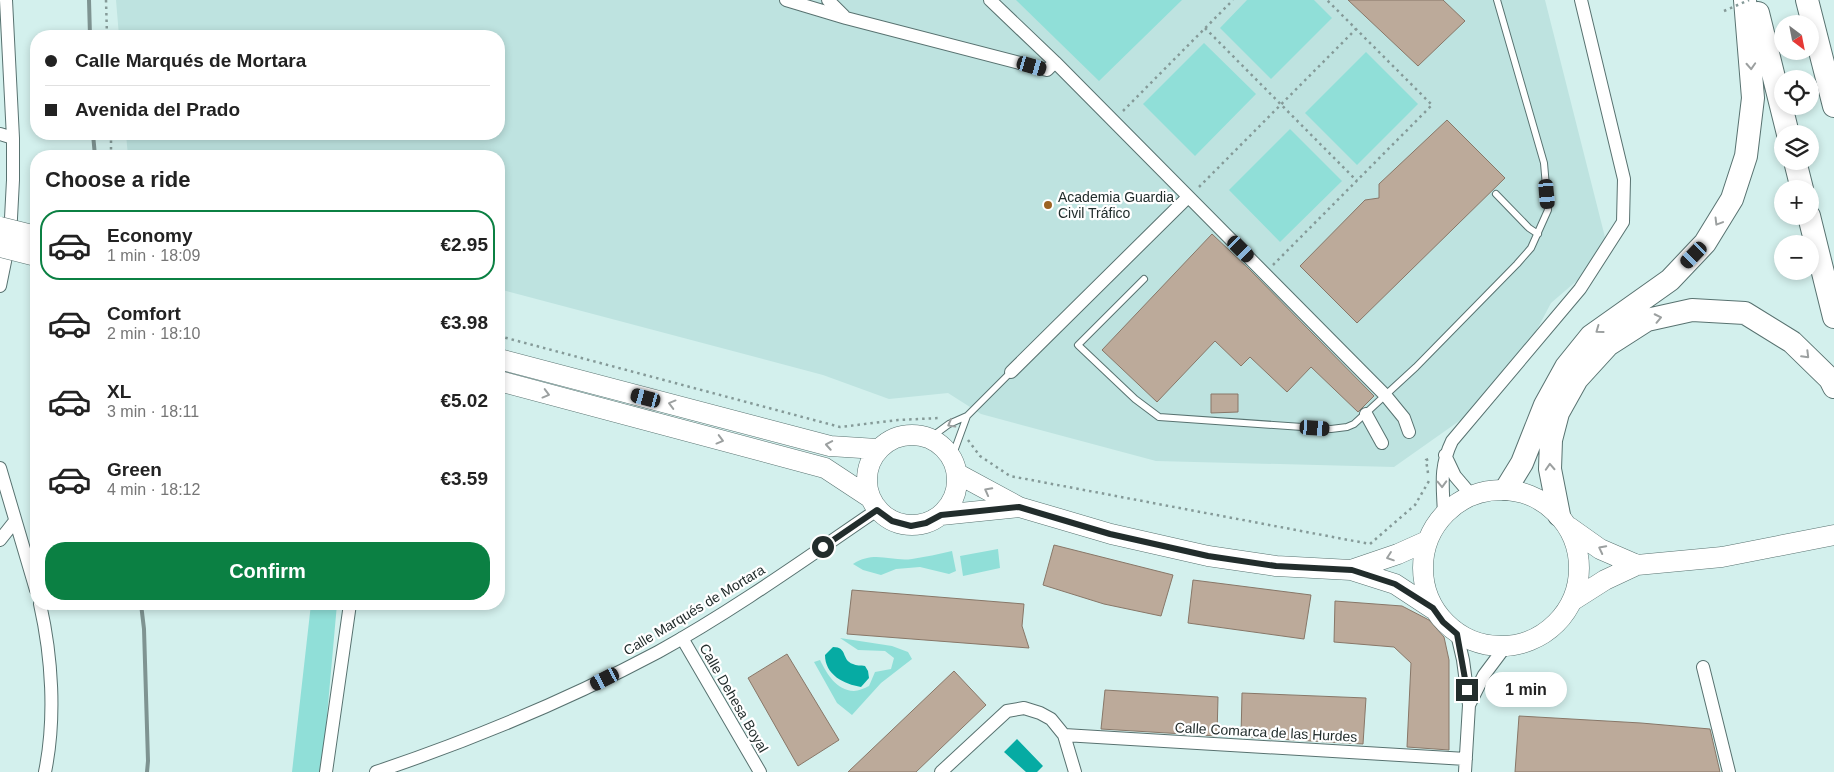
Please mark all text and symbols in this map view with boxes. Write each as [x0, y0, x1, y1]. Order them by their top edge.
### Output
north arrow [1774, 15, 1819, 60]
map controls [1774, 15, 1819, 280]
text: Calle Marqués de Mortara [75, 50, 306, 71]
car [1015, 55, 1048, 77]
one-way arrow [1745, 62, 1756, 70]
button: locate [1774, 70, 1819, 115]
text: Avenida del Prado [75, 99, 240, 120]
button: layers [1774, 125, 1819, 170]
text: Choose a ride [45, 167, 190, 192]
car [1538, 178, 1555, 210]
button: + [1774, 180, 1819, 225]
place label: Academia Guardia Civil Tráfico [1058, 189, 1174, 221]
marker: Academia Guardia Civil Tráfico [1042, 199, 1054, 211]
one-way arrow [1715, 216, 1725, 225]
icon: car [47, 223, 92, 268]
text: Economy [107, 225, 193, 246]
car [1225, 233, 1256, 265]
text: €2.95 [440, 234, 488, 255]
button: − [1774, 235, 1819, 280]
car [1678, 239, 1709, 271]
text: 1 min · 18:09 [107, 247, 200, 264]
icon: car [47, 301, 92, 346]
text: Comfort [107, 303, 181, 324]
text: €3.98 [440, 312, 488, 333]
one-way arrow [1654, 313, 1663, 324]
one-way arrow [1595, 324, 1605, 333]
text: 2 min · 18:10 [107, 325, 200, 342]
one-way arrow [1800, 350, 1809, 359]
icon: car [47, 379, 92, 424]
text: XL [107, 381, 131, 402]
car [629, 387, 662, 409]
one-way arrow [541, 388, 549, 398]
text: €5.02 [440, 390, 488, 411]
one-way arrow [668, 400, 676, 410]
text: 3 min · 18:11 [107, 403, 199, 420]
one-way arrow [948, 418, 957, 428]
car [1299, 419, 1330, 437]
one-way arrow [715, 434, 724, 445]
one-way arrow [825, 440, 833, 451]
icon: car [47, 457, 92, 502]
text: Green [107, 459, 162, 480]
one-way arrow [1545, 462, 1556, 470]
text: €3.59 [440, 468, 488, 489]
text: 4 min · 18:12 [107, 481, 200, 498]
one-way arrow [1437, 481, 1448, 489]
one-way arrow [985, 487, 994, 497]
route start [812, 536, 834, 558]
button: Confirm [45, 542, 490, 600]
one-way arrow [1598, 545, 1607, 555]
one-way arrow [1386, 551, 1394, 561]
street label: Calle Marqués de Mortara [621, 561, 768, 659]
street label: Calle Dehesa Boyal [696, 641, 772, 755]
car [588, 666, 621, 692]
callout: 1 min [1484, 672, 1567, 708]
route end [1456, 679, 1478, 701]
text: 1 min [1505, 681, 1547, 698]
street label: Calle Comarca de las Hurdes [1174, 719, 1358, 745]

